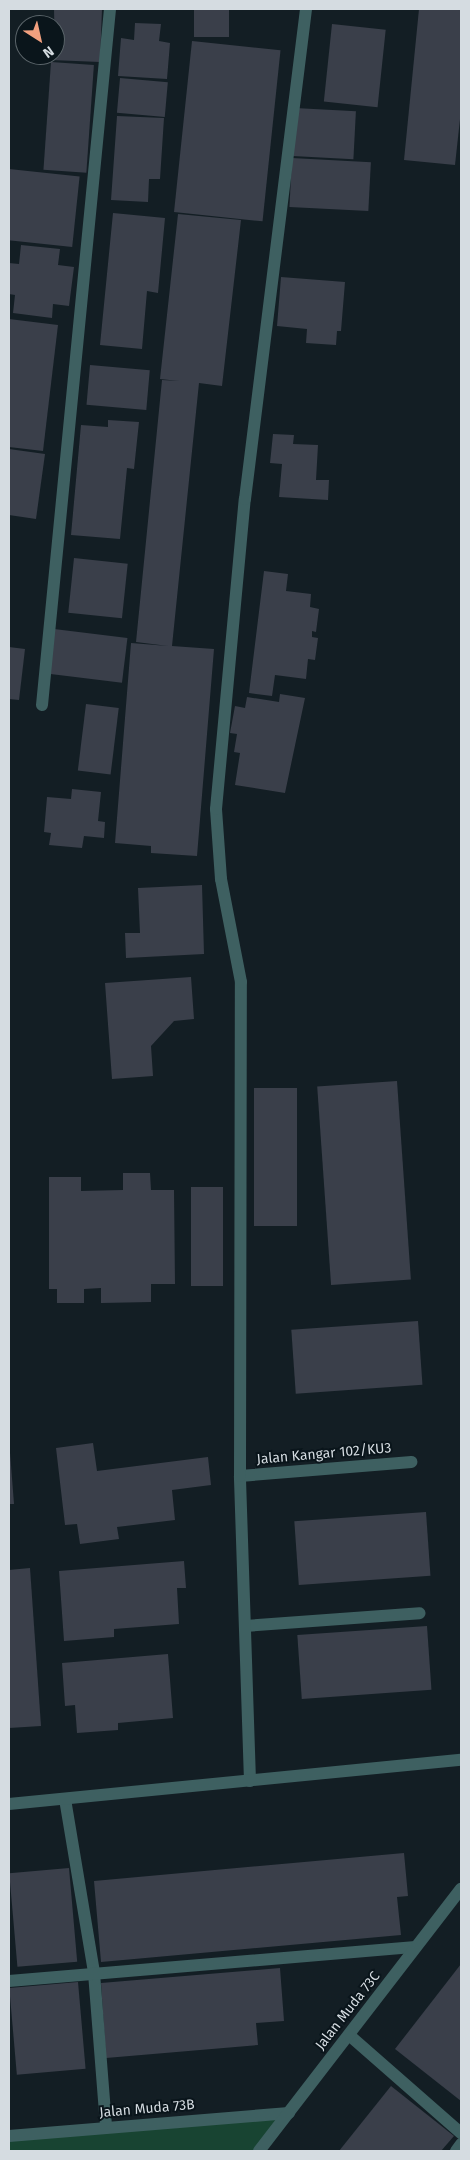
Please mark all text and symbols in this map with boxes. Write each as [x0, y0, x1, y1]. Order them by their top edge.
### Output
north arrow [15, 15, 65, 65]
text: N [40, 42, 57, 62]
street label: Jalan Kangar 102/KU3 [256, 1440, 392, 1468]
street label: Jalan Muda 73C [312, 1968, 384, 2054]
street label: Jalan Muda 73B [99, 2096, 195, 2122]

